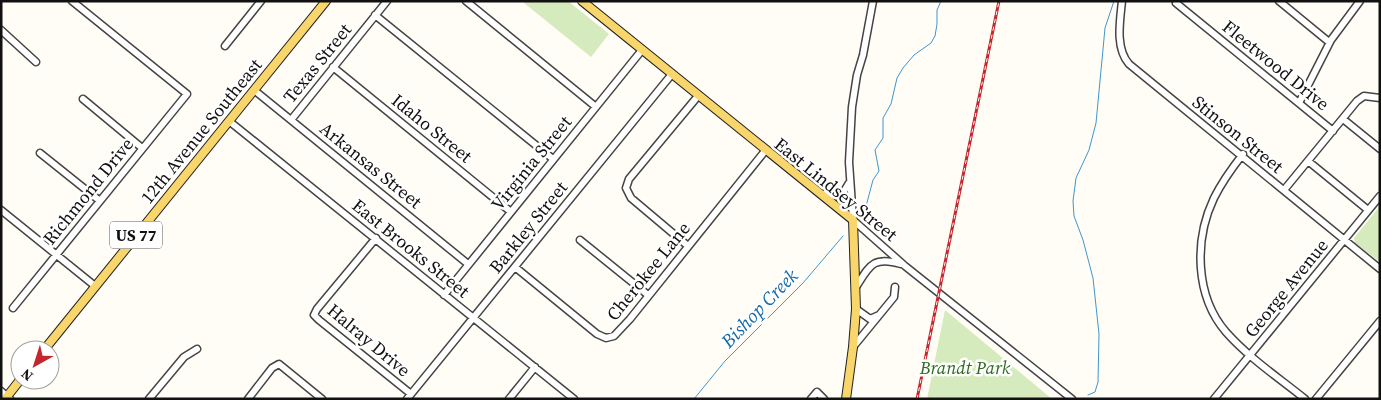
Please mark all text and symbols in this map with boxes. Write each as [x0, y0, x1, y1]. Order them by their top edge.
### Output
street label: Fleetwood Drive [1217, 14, 1335, 116]
street label: Texas Street [277, 18, 357, 108]
street label: 12th Avenue Southeast [135, 53, 267, 209]
street label: Idaho Street [386, 88, 478, 168]
street label: Stinson Street [1187, 90, 1289, 179]
street label: Virginia Street [485, 110, 577, 216]
street label: Arkansas Street [315, 116, 427, 214]
street label: Richmond Drive [37, 132, 139, 250]
street label: East Lindsey Street [769, 132, 903, 247]
street label: Barkley Street [483, 176, 573, 278]
street label: East Brooks Street [347, 193, 475, 303]
street label: Cherokee Lane [600, 216, 696, 326]
road number: US 77 [110, 222, 162, 248]
street label: George Avenue [1238, 233, 1334, 343]
water label: Bishop Creek [714, 263, 803, 354]
street label: Halray Drive [322, 298, 416, 382]
north arrow [10, 340, 60, 390]
park label: Brandt Park [919, 355, 1011, 380]
text: N [17, 364, 37, 386]

